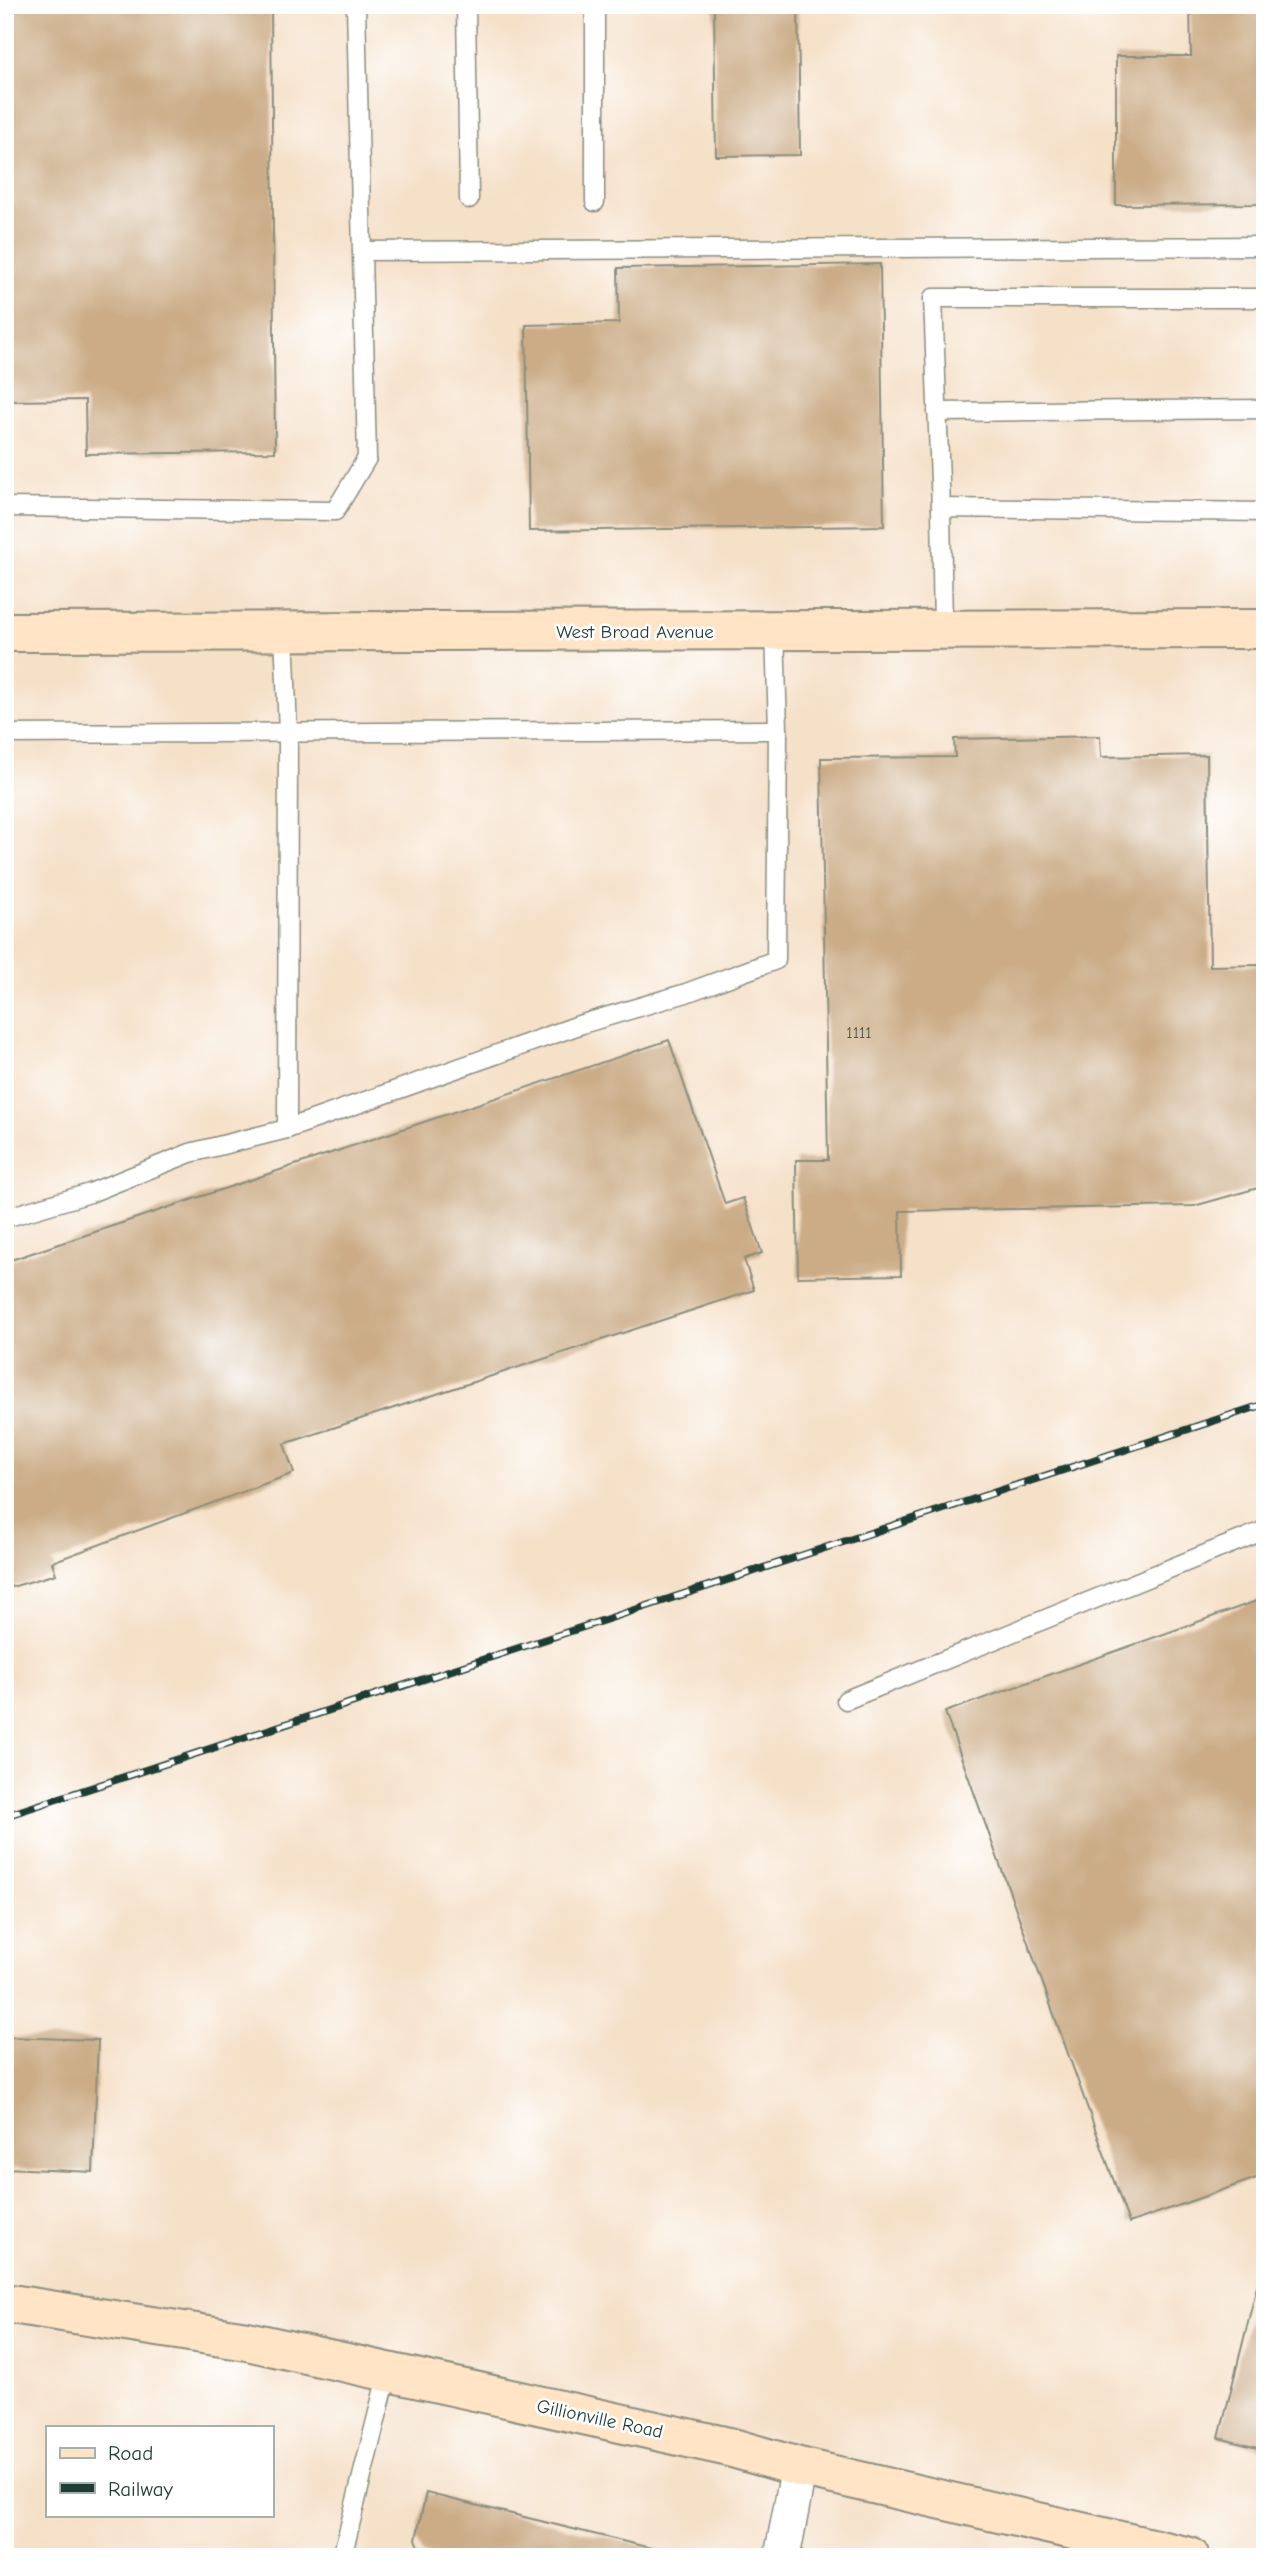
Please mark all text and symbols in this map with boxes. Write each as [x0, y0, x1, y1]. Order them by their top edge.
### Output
street label: West Broad Avenue [556, 621, 714, 643]
house number: 1111 [846, 1024, 872, 1042]
street label: Gillionville Road [535, 2395, 665, 2443]
legend [46, 2426, 273, 2516]
text: Road [108, 2441, 153, 2465]
text: Railway [108, 2477, 173, 2501]

